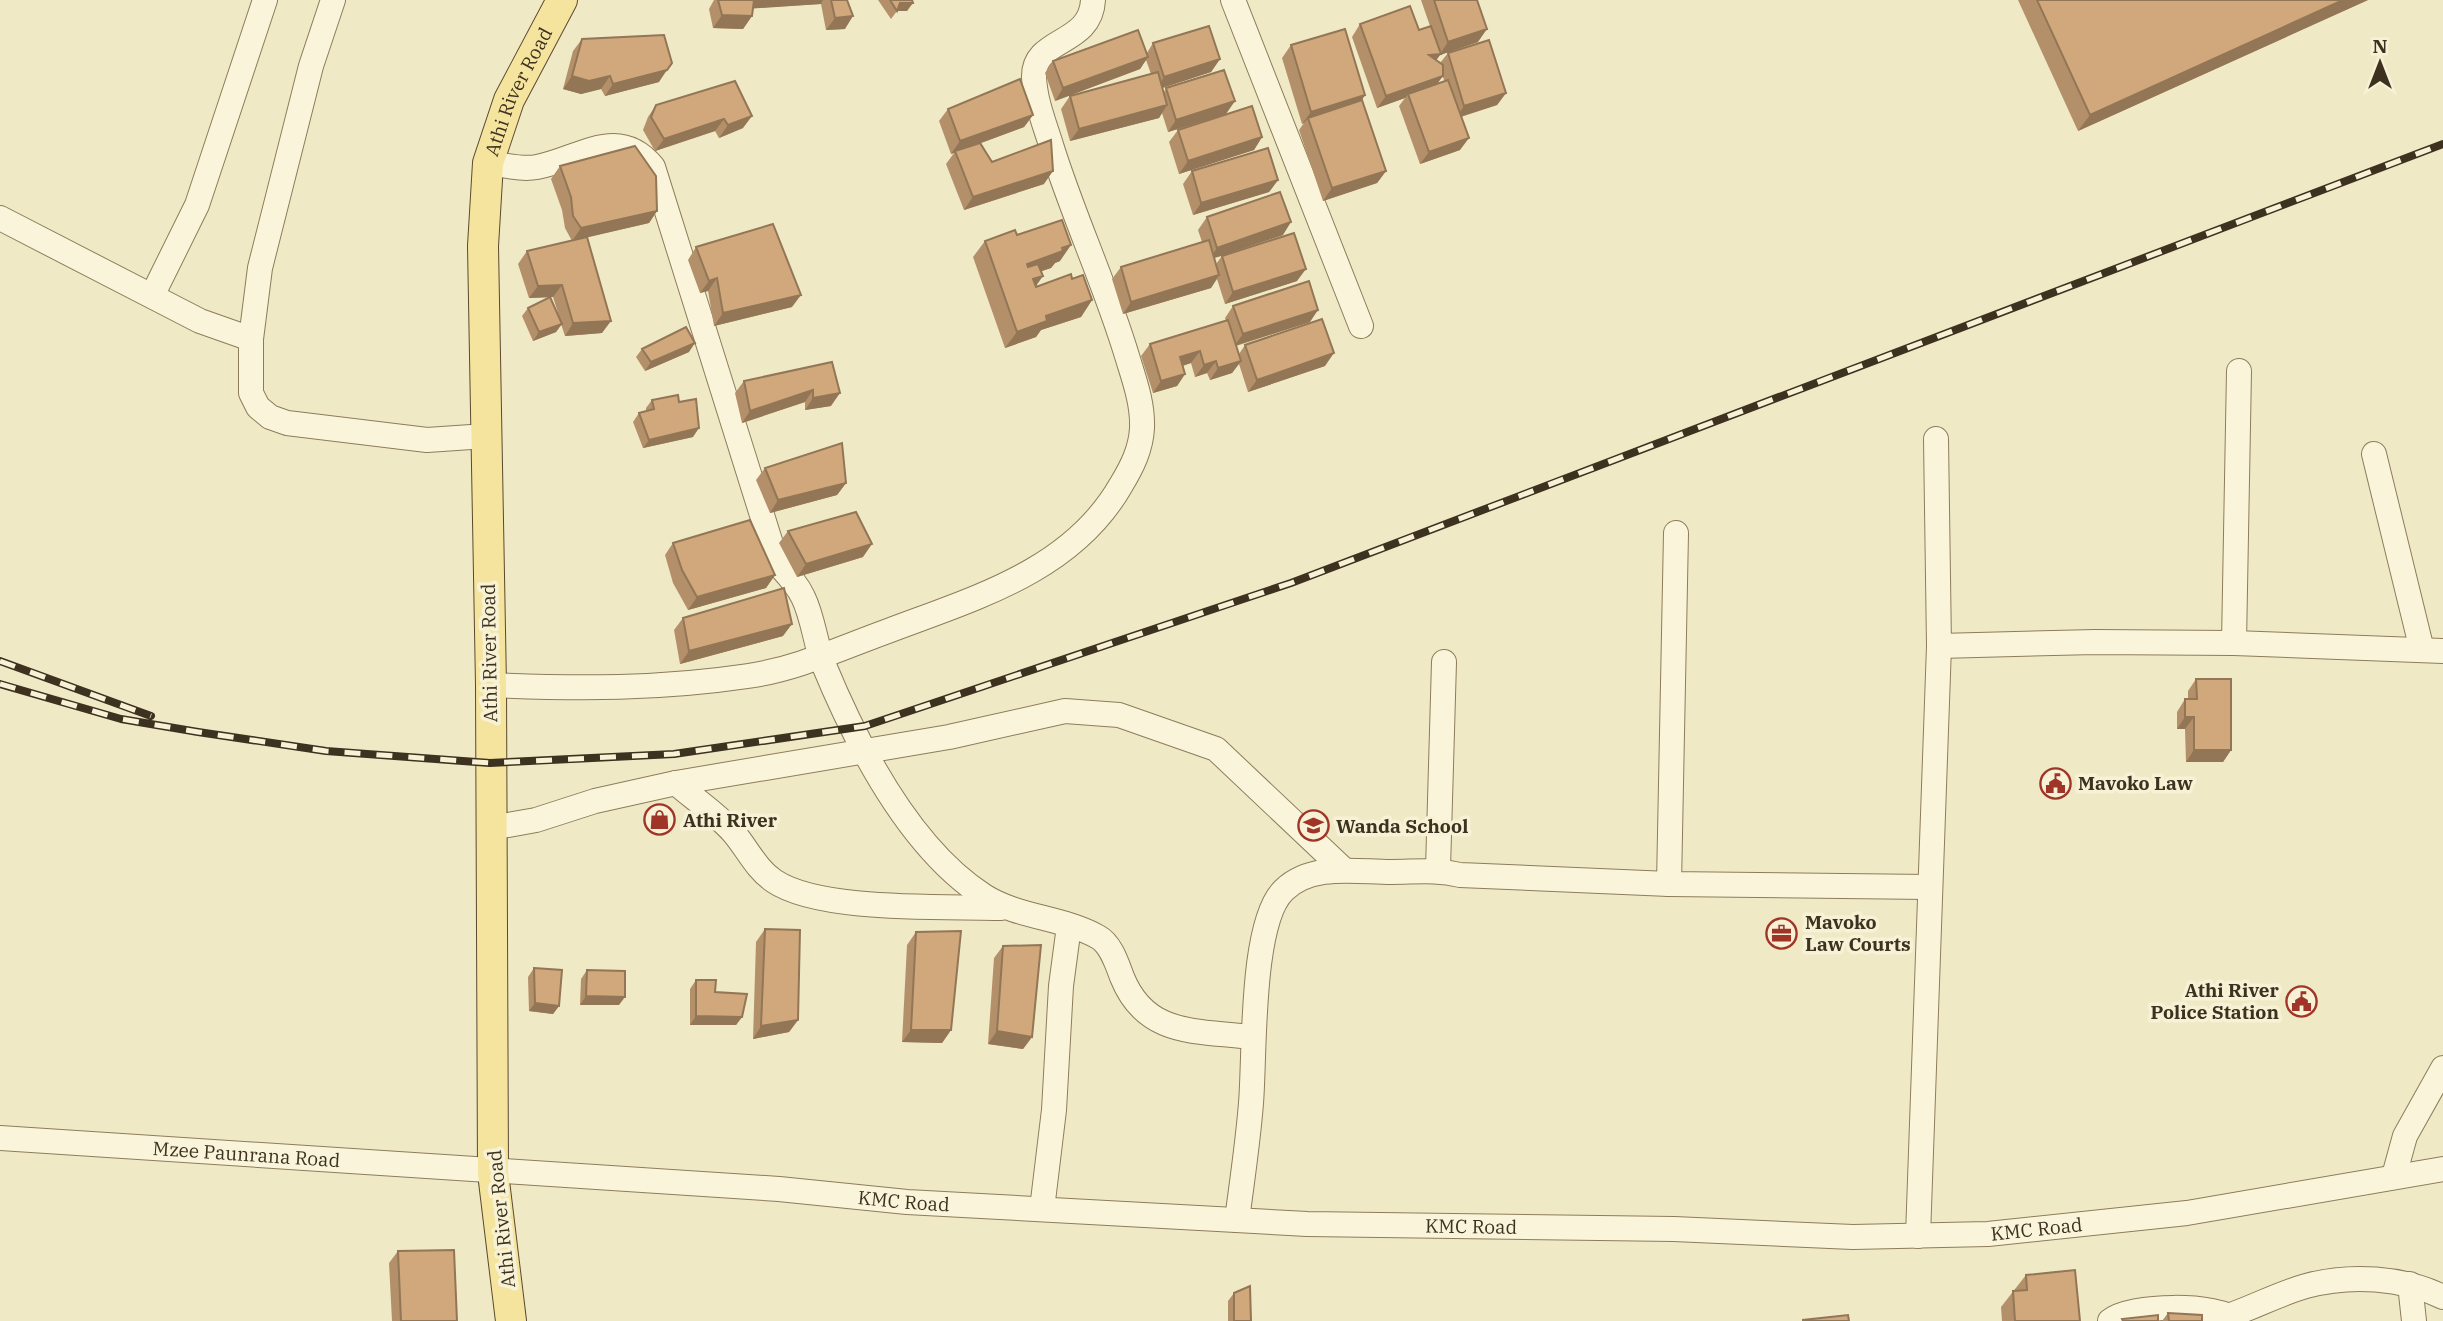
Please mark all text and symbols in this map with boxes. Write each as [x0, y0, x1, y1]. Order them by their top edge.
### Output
street label: Athi River Road [479, 23, 557, 159]
north arrow [2345, 28, 2415, 98]
text: N [2372, 34, 2388, 58]
street label: Athi River Road [476, 583, 502, 723]
public building icon: Mavoko Law [2038, 766, 2072, 800]
place label: Mavoko Law [2078, 771, 2193, 795]
shop icon: Athi River [643, 803, 677, 837]
place label: Athi River [683, 808, 778, 832]
school or university icon: Wanda School [1296, 809, 1330, 843]
place label: Wanda School [1336, 814, 1468, 838]
place label: Mavoko Law Courts [1805, 910, 1911, 956]
office icon: Mavoko Law Courts [1765, 916, 1799, 950]
place label: Athi River Police Station [2151, 978, 2280, 1024]
public building icon: Athi River Police Station [2285, 984, 2319, 1018]
street label: Mzee Paunrana Road [152, 1136, 341, 1172]
street label: Athi River Road [482, 1149, 520, 1289]
street label: KMC Road [857, 1185, 950, 1216]
street label: KMC Road [1989, 1212, 2084, 1246]
street label: KMC Road [1425, 1214, 1517, 1239]

